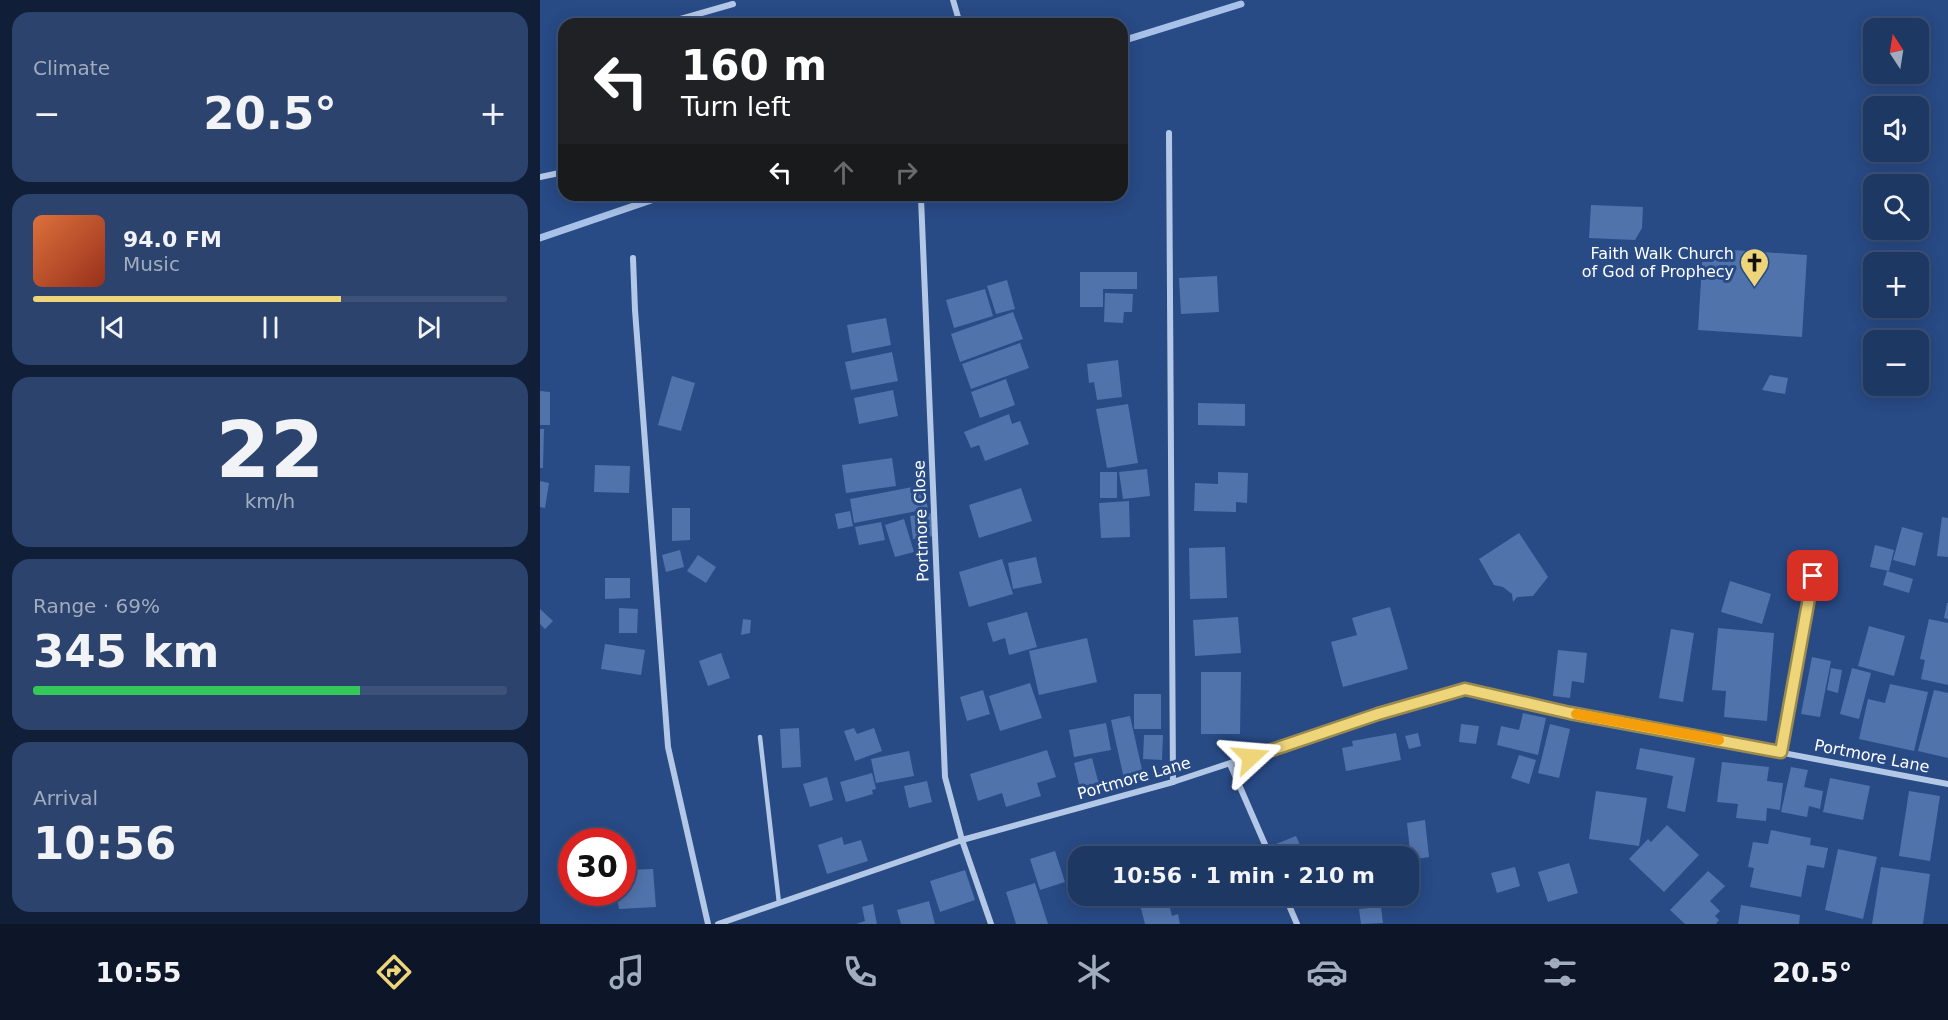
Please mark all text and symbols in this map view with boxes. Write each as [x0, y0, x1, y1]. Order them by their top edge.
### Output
north arrow [1863, 18, 1929, 84]
map controls [1863, 18, 1929, 396]
text: 160 m [681, 41, 827, 90]
icon: left [582, 42, 660, 120]
text: Climate [33, 56, 110, 80]
text: 20.5° [203, 87, 337, 140]
text: Turn left [681, 91, 791, 122]
text: − [33, 94, 61, 133]
text: + [479, 94, 507, 133]
button: sound [1863, 96, 1929, 162]
icon: left [764, 156, 797, 189]
icon: ahead [827, 156, 860, 189]
icon: right [890, 156, 923, 189]
button: search [1863, 174, 1929, 240]
text: 94.0 FM [123, 227, 222, 252]
place label: Faith Walk Church of God of Prophecy [1582, 244, 1734, 281]
church icon: Faith Walk Church of God of Prophecy [1739, 246, 1771, 288]
text: Music [123, 252, 180, 276]
button: + [1863, 252, 1929, 318]
icon: previous [96, 311, 129, 344]
icon: pause [254, 311, 287, 344]
icon: next [412, 311, 445, 344]
button: − [1863, 330, 1929, 396]
text: 22 [216, 405, 324, 495]
street label: Portmore Close [909, 460, 933, 582]
text: km/h [245, 489, 295, 513]
pin [1787, 550, 1838, 601]
icon: arrive [1796, 559, 1829, 592]
text: Range · 69% [33, 594, 160, 618]
text: 345 km [33, 625, 219, 678]
position arrow [1219, 725, 1283, 789]
street label: Portmore Lane [1813, 736, 1931, 776]
street label: Portmore Lane [1075, 753, 1193, 803]
text: Arrival [33, 786, 98, 810]
text: 10:56 [33, 817, 176, 870]
speed limit sign: 30 [558, 828, 636, 906]
text: 10:56 · 1 min · 210 m [1112, 863, 1375, 888]
icon: directions [373, 951, 415, 993]
icon: music [606, 951, 648, 993]
icon: phone [839, 951, 881, 993]
icon: climate [1073, 951, 1115, 993]
icon: car [1306, 951, 1348, 993]
icon: filters [1539, 951, 1581, 993]
text: 10:55 [96, 957, 182, 988]
text: 20.5° [1772, 957, 1852, 988]

